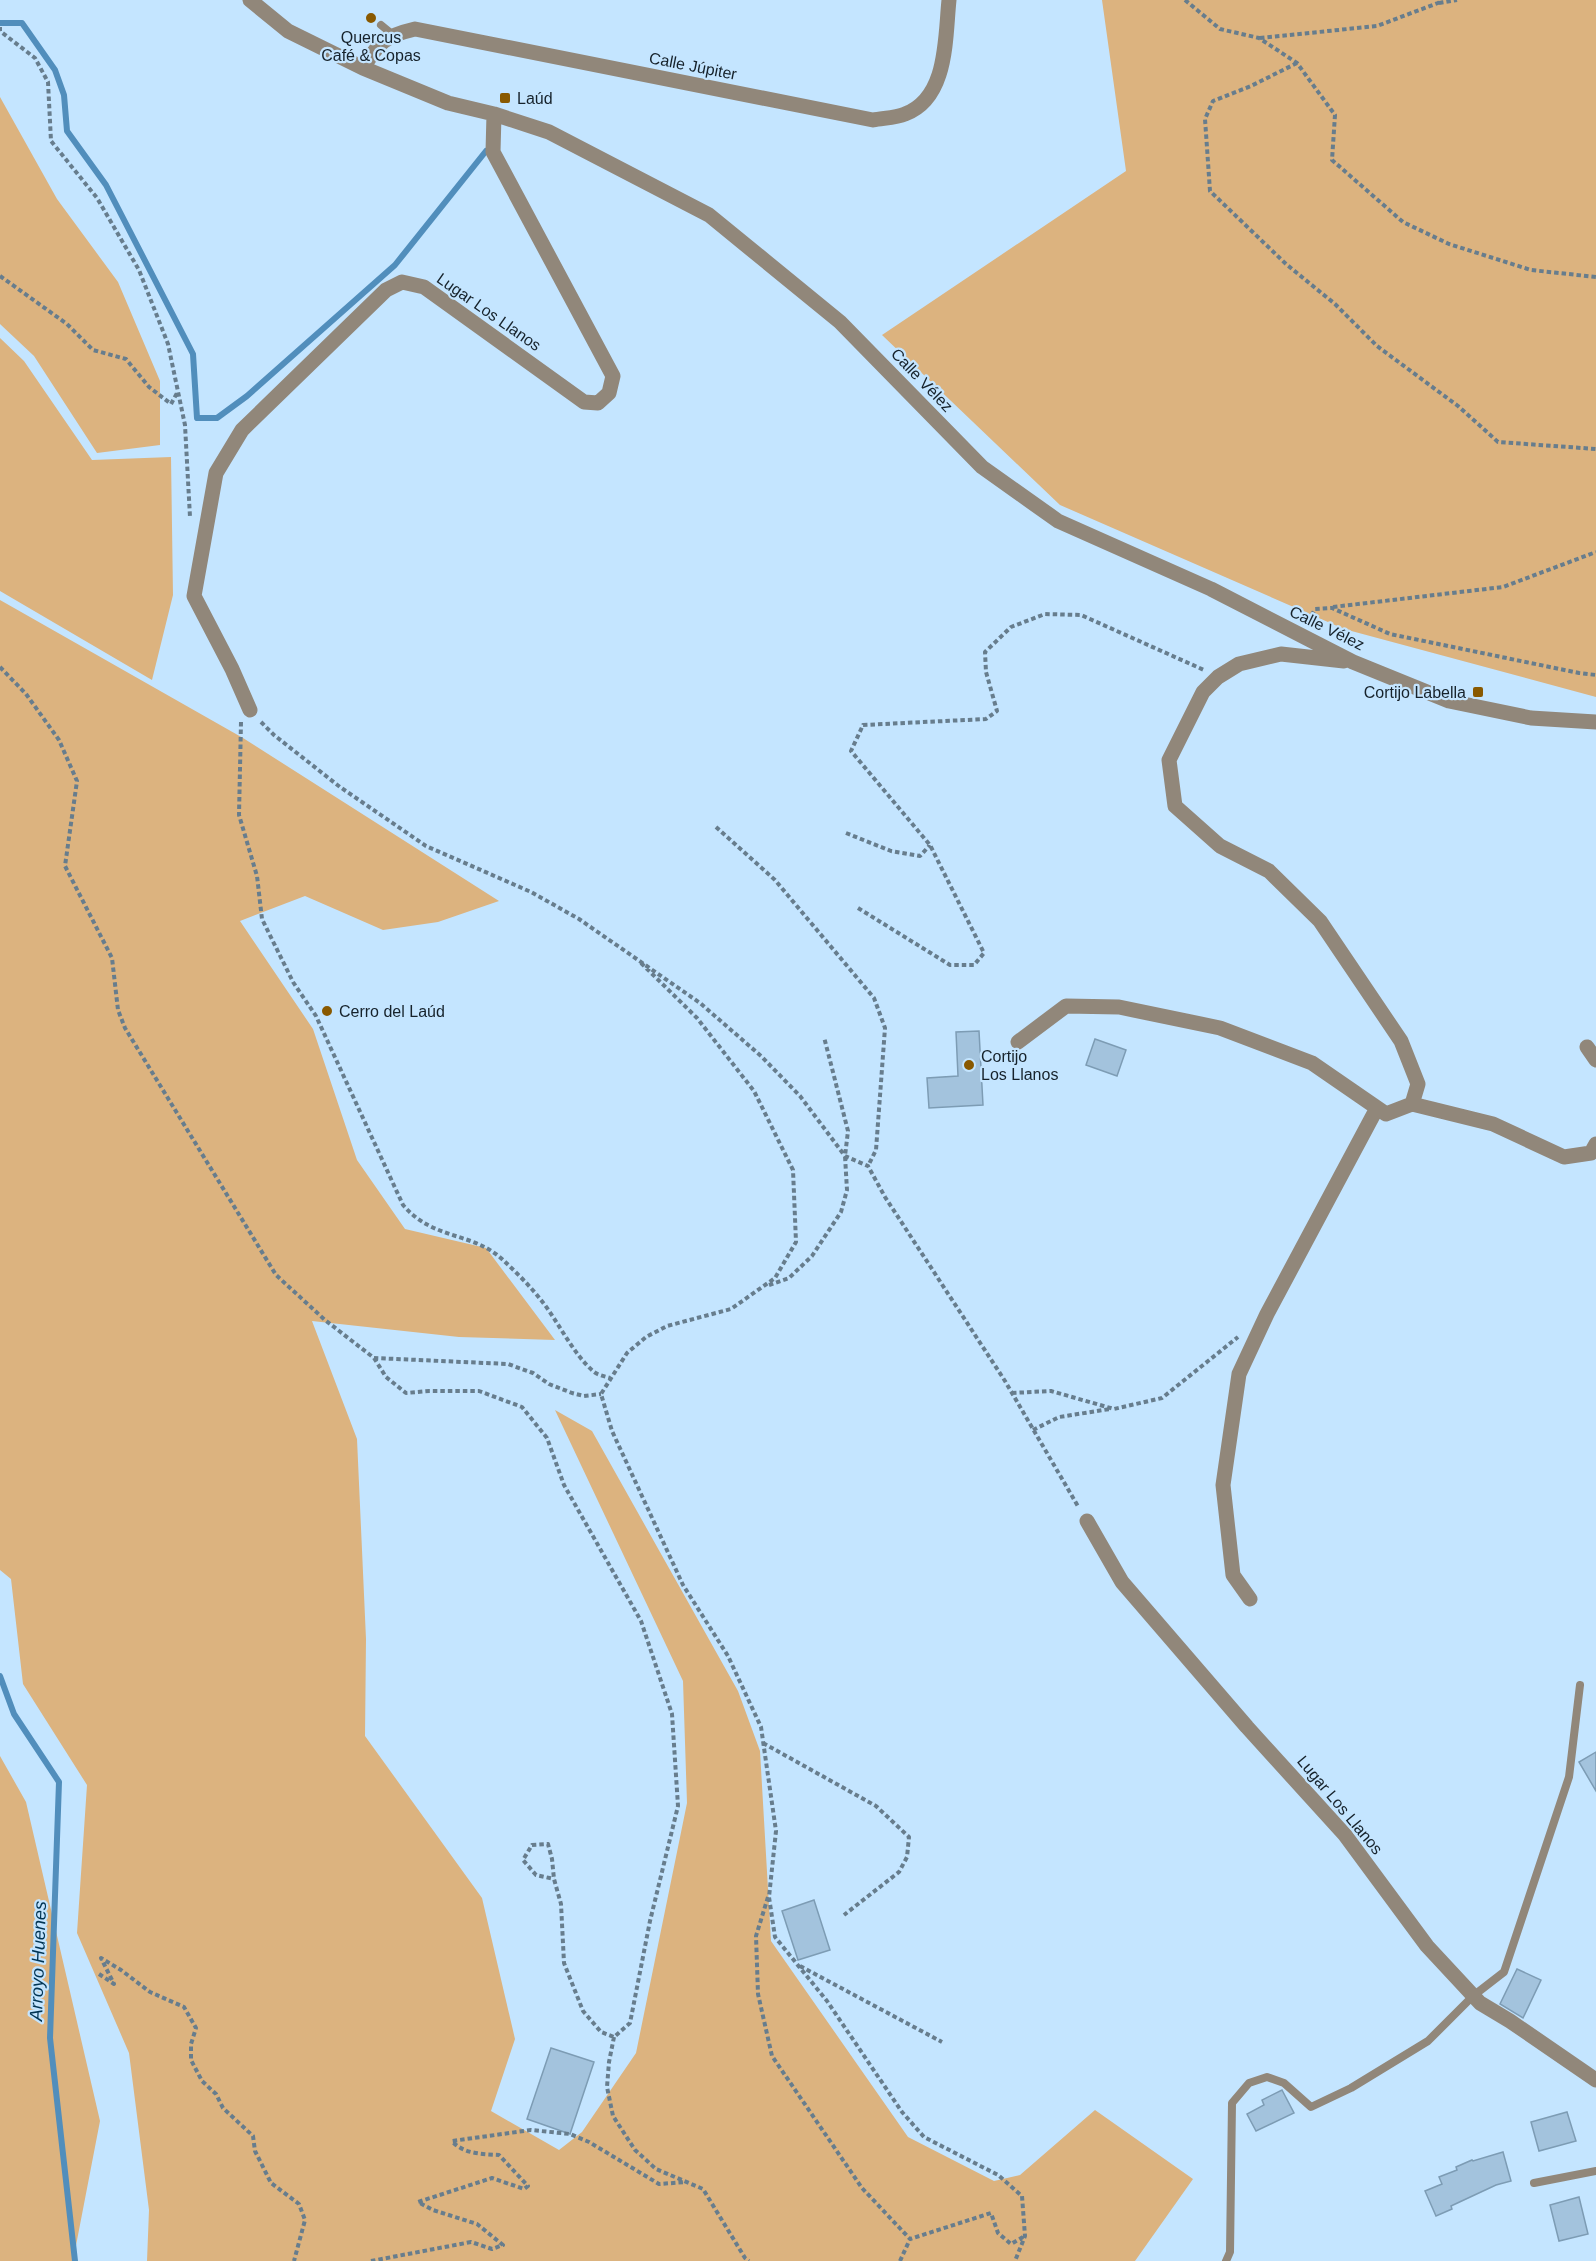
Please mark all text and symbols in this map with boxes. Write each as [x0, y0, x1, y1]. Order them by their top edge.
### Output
marker: Quercus Café & Copas [364, 11, 378, 25]
place label: Quercus Café & Copas [321, 29, 421, 64]
street label: Calle Júpiter [648, 49, 739, 83]
place label: Laúd [517, 90, 553, 107]
marker: Laúd [498, 91, 512, 105]
street label: Lugar Los Llanos [434, 270, 544, 354]
street label: Calle Vélez [888, 345, 956, 415]
street label: Calle Vélez [1287, 603, 1367, 653]
place label: Cortijo Labella [1364, 684, 1466, 701]
marker: Cortijo Labella [1471, 685, 1485, 699]
place label: Cerro del Laúd [339, 1003, 445, 1020]
marker: Cerro del Laúd [320, 1004, 334, 1018]
place label: Cortijo Los Llanos [981, 1048, 1058, 1083]
marker: Cortijo Los Llanos [962, 1058, 976, 1072]
street label: Lugar Los Llanos [1294, 1753, 1386, 1857]
water label: Arroyo Huenes [26, 1901, 50, 2022]

